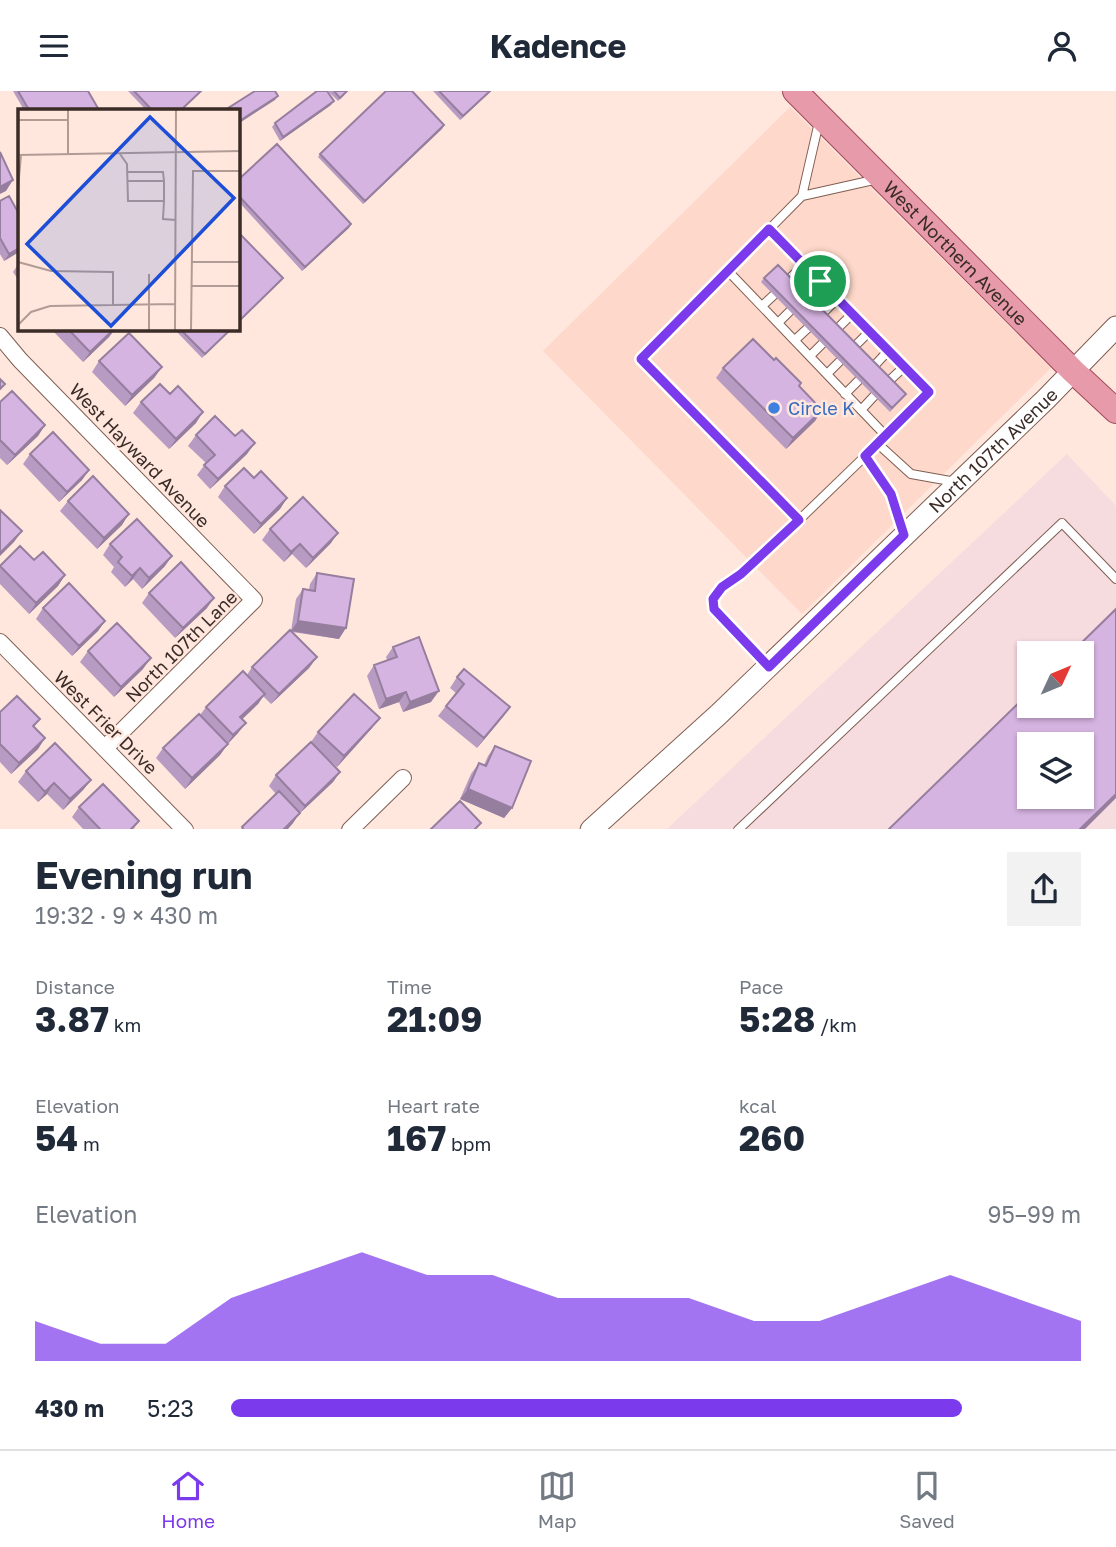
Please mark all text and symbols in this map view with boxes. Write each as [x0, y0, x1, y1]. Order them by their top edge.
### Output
icon: menu [35, 27, 73, 65]
text: Kadence [490, 27, 626, 65]
icon: person [1043, 27, 1081, 65]
inset map [18, 109, 240, 331]
street label: West Northern Avenue [879, 176, 1032, 330]
pin [790, 251, 850, 311]
icon: arrive [801, 262, 839, 300]
street label: West Hayward Avenue [65, 378, 215, 532]
street label: North 107th Avenue [924, 383, 1062, 517]
place label: Circle K [788, 397, 855, 419]
marker: Circle K [766, 400, 782, 416]
street label: North 107th Lane [121, 586, 241, 706]
north arrow [1017, 641, 1094, 717]
map controls [1017, 641, 1094, 809]
street label: West Frier Drive [50, 666, 162, 778]
button: layers [1017, 732, 1094, 809]
text: Evening run [35, 852, 253, 897]
button: share [1007, 852, 1081, 926]
text: 19:32 · 9 × 430 m [35, 901, 218, 929]
text: Distance [35, 975, 115, 998]
text: Time [387, 975, 432, 998]
text: Pace [739, 975, 783, 998]
text: 3.87 [35, 998, 109, 1040]
text: 21:09 [387, 998, 483, 1040]
text: 5:28 [739, 998, 815, 1040]
text: km [109, 1013, 141, 1036]
text: /km [815, 1013, 857, 1036]
text: Elevation [35, 1094, 120, 1117]
text: Heart rate [387, 1094, 480, 1117]
text: kcal [739, 1094, 777, 1117]
text: 54 [35, 1117, 78, 1159]
text: 167 [387, 1117, 446, 1159]
text: 260 [739, 1117, 805, 1159]
text: m [78, 1132, 100, 1155]
text: bpm [446, 1132, 491, 1155]
text: Elevation [35, 1200, 137, 1228]
text: 95–99 m [988, 1200, 1081, 1228]
text: 430 m [35, 1394, 104, 1422]
text: 5:23 [147, 1394, 194, 1422]
tab: Home [161, 1467, 215, 1532]
tab: Map [538, 1467, 576, 1532]
tab: Saved [899, 1467, 955, 1532]

